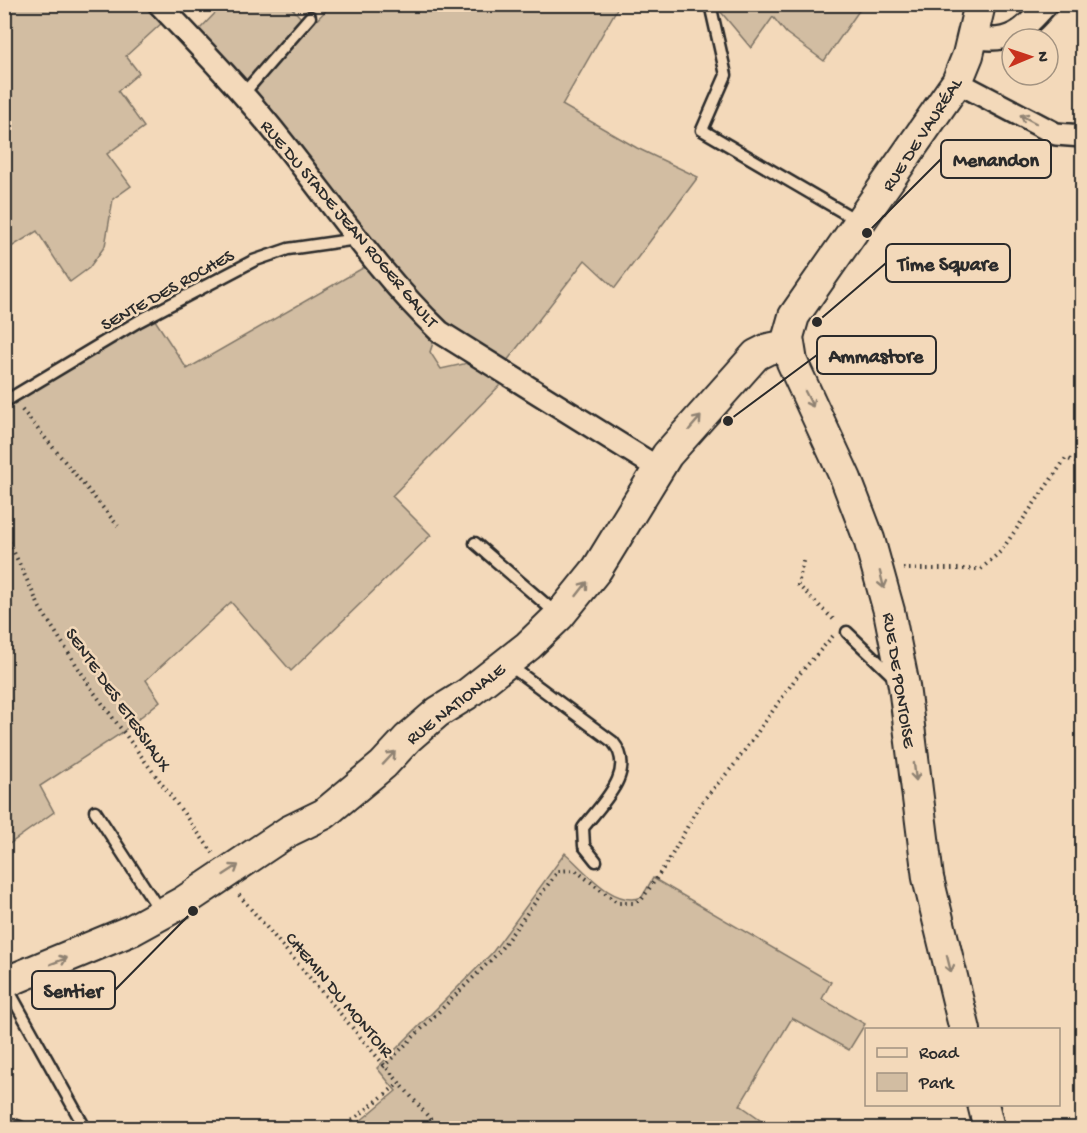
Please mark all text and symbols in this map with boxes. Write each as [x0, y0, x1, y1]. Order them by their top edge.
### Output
north arrow [1000, 27, 1060, 87]
text: N [1032, 51, 1051, 63]
street label: RUE DE VAURÉAL [879, 73, 968, 196]
one-way arrow [1020, 113, 1037, 125]
street label: RUE DU STADE JEAN ROGER GAULT [255, 117, 442, 334]
callout: Menandon [941, 140, 1051, 178]
text: Menandon [953, 151, 1039, 174]
callout: Time Square [886, 244, 1010, 282]
street label: SENTE DES ROCHES [98, 246, 239, 337]
text: Time Square [896, 255, 999, 278]
callout: Ammastore [817, 336, 936, 374]
text: Ammastore [828, 347, 924, 370]
one-way arrow [804, 390, 816, 408]
one-way arrow [688, 415, 702, 430]
one-way arrow [876, 570, 888, 589]
one-way arrow [576, 581, 589, 597]
street label: RUE DE PONTOISE [876, 611, 919, 750]
street label: SENTE DES ETESSIAUX [60, 625, 175, 777]
street label: RUE NATIONALE [403, 659, 511, 750]
one-way arrow [382, 750, 396, 765]
one-way arrow [909, 762, 920, 782]
one-way arrow [222, 864, 239, 876]
street label: CHEMIN DU MONTOIR [280, 929, 397, 1063]
one-way arrow [49, 954, 68, 965]
one-way arrow [943, 954, 955, 973]
callout: Sentier [32, 971, 115, 1009]
text: Sentier [43, 982, 104, 1005]
legend [865, 1028, 1060, 1106]
text: Road [919, 1044, 960, 1065]
text: Park [918, 1074, 955, 1095]

